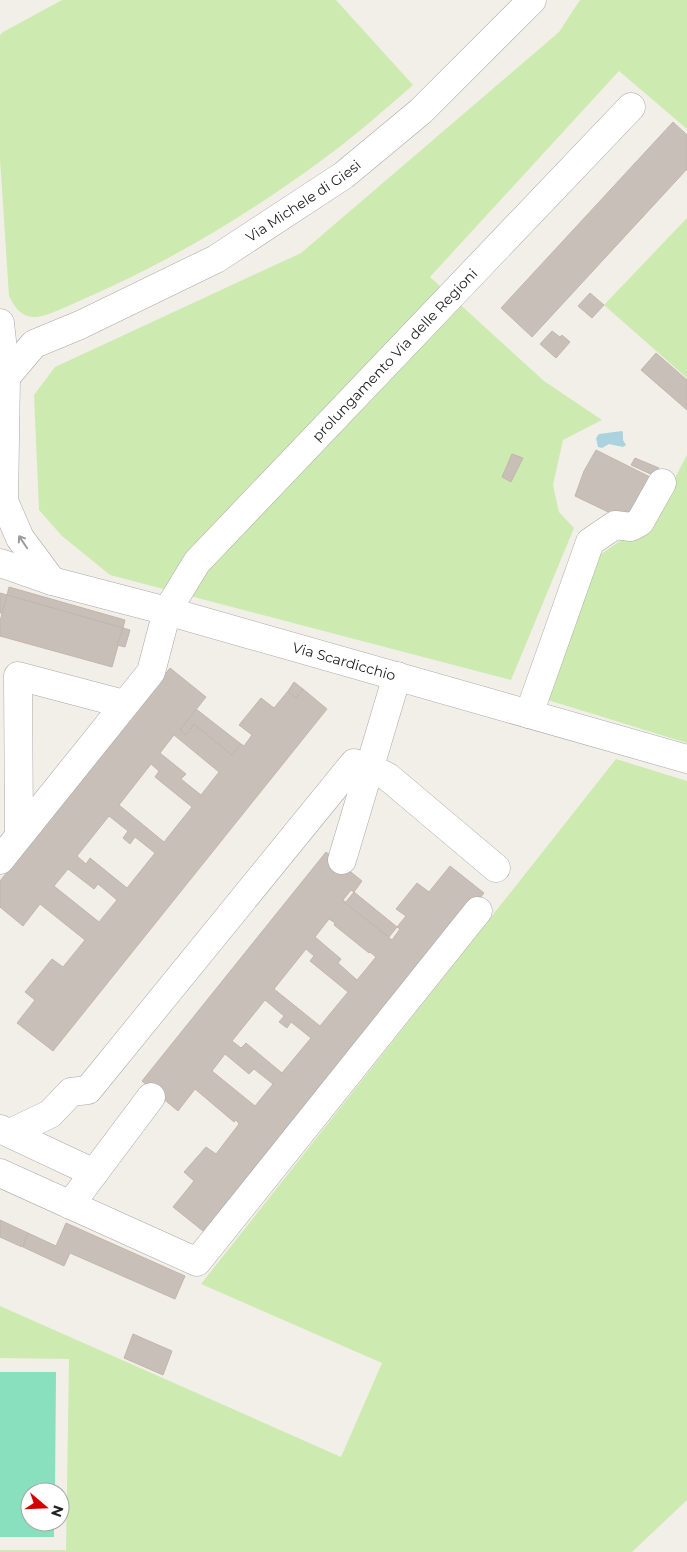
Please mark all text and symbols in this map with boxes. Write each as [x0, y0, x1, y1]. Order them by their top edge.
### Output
street label: Via Michele di Giesi [242, 156, 364, 246]
street label: prolungamento Via delle Regioni [308, 265, 481, 445]
one-way arrow [18, 535, 28, 549]
street label: Via Scardicchio [290, 638, 398, 685]
north arrow [20, 1482, 70, 1532]
text: N [47, 1503, 68, 1520]

